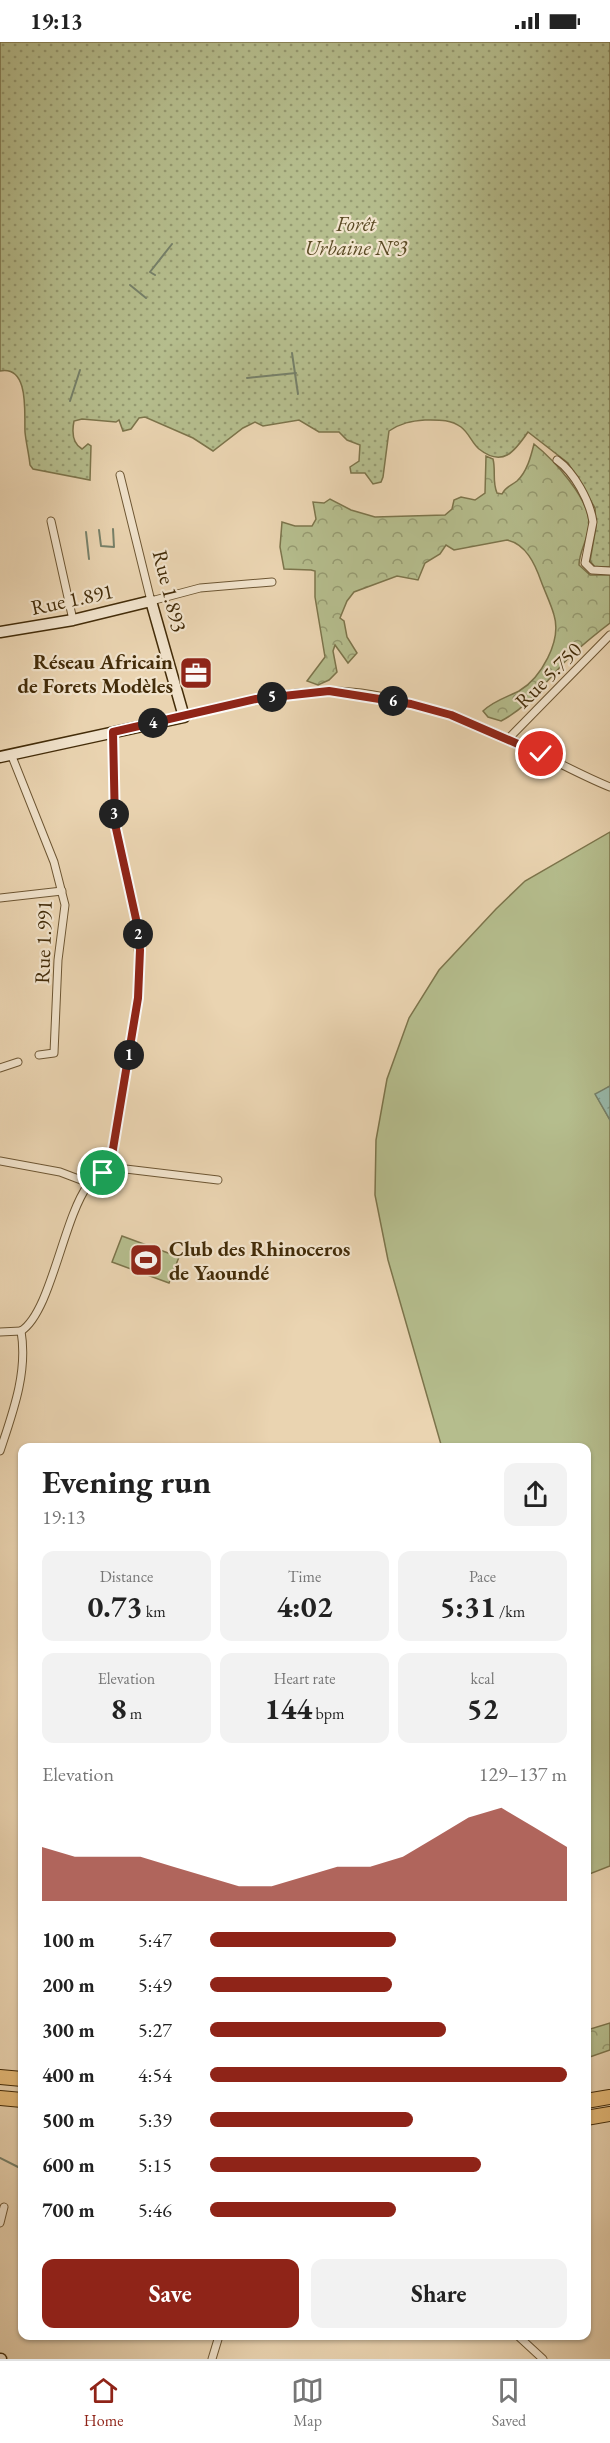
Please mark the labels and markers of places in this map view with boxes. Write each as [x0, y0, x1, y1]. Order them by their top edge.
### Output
place label: Réseau Africain de Forets Modèles [18, 648, 173, 699]
office icon: Réseau Africain de Forets Modèles [178, 655, 214, 691]
pin: 5 [257, 682, 287, 712]
pin: 6 [378, 686, 408, 716]
pin: 4 [138, 708, 168, 738]
pin [515, 728, 566, 779]
pin: 3 [99, 799, 129, 829]
pin: 2 [123, 919, 153, 949]
pin: 1 [114, 1040, 144, 1070]
pin [77, 1147, 128, 1198]
place label: Club des Rhinoceros de Yaoundé [169, 1235, 350, 1286]
sports icon: Club des Rhinoceros de Yaoundé [128, 1242, 164, 1278]

